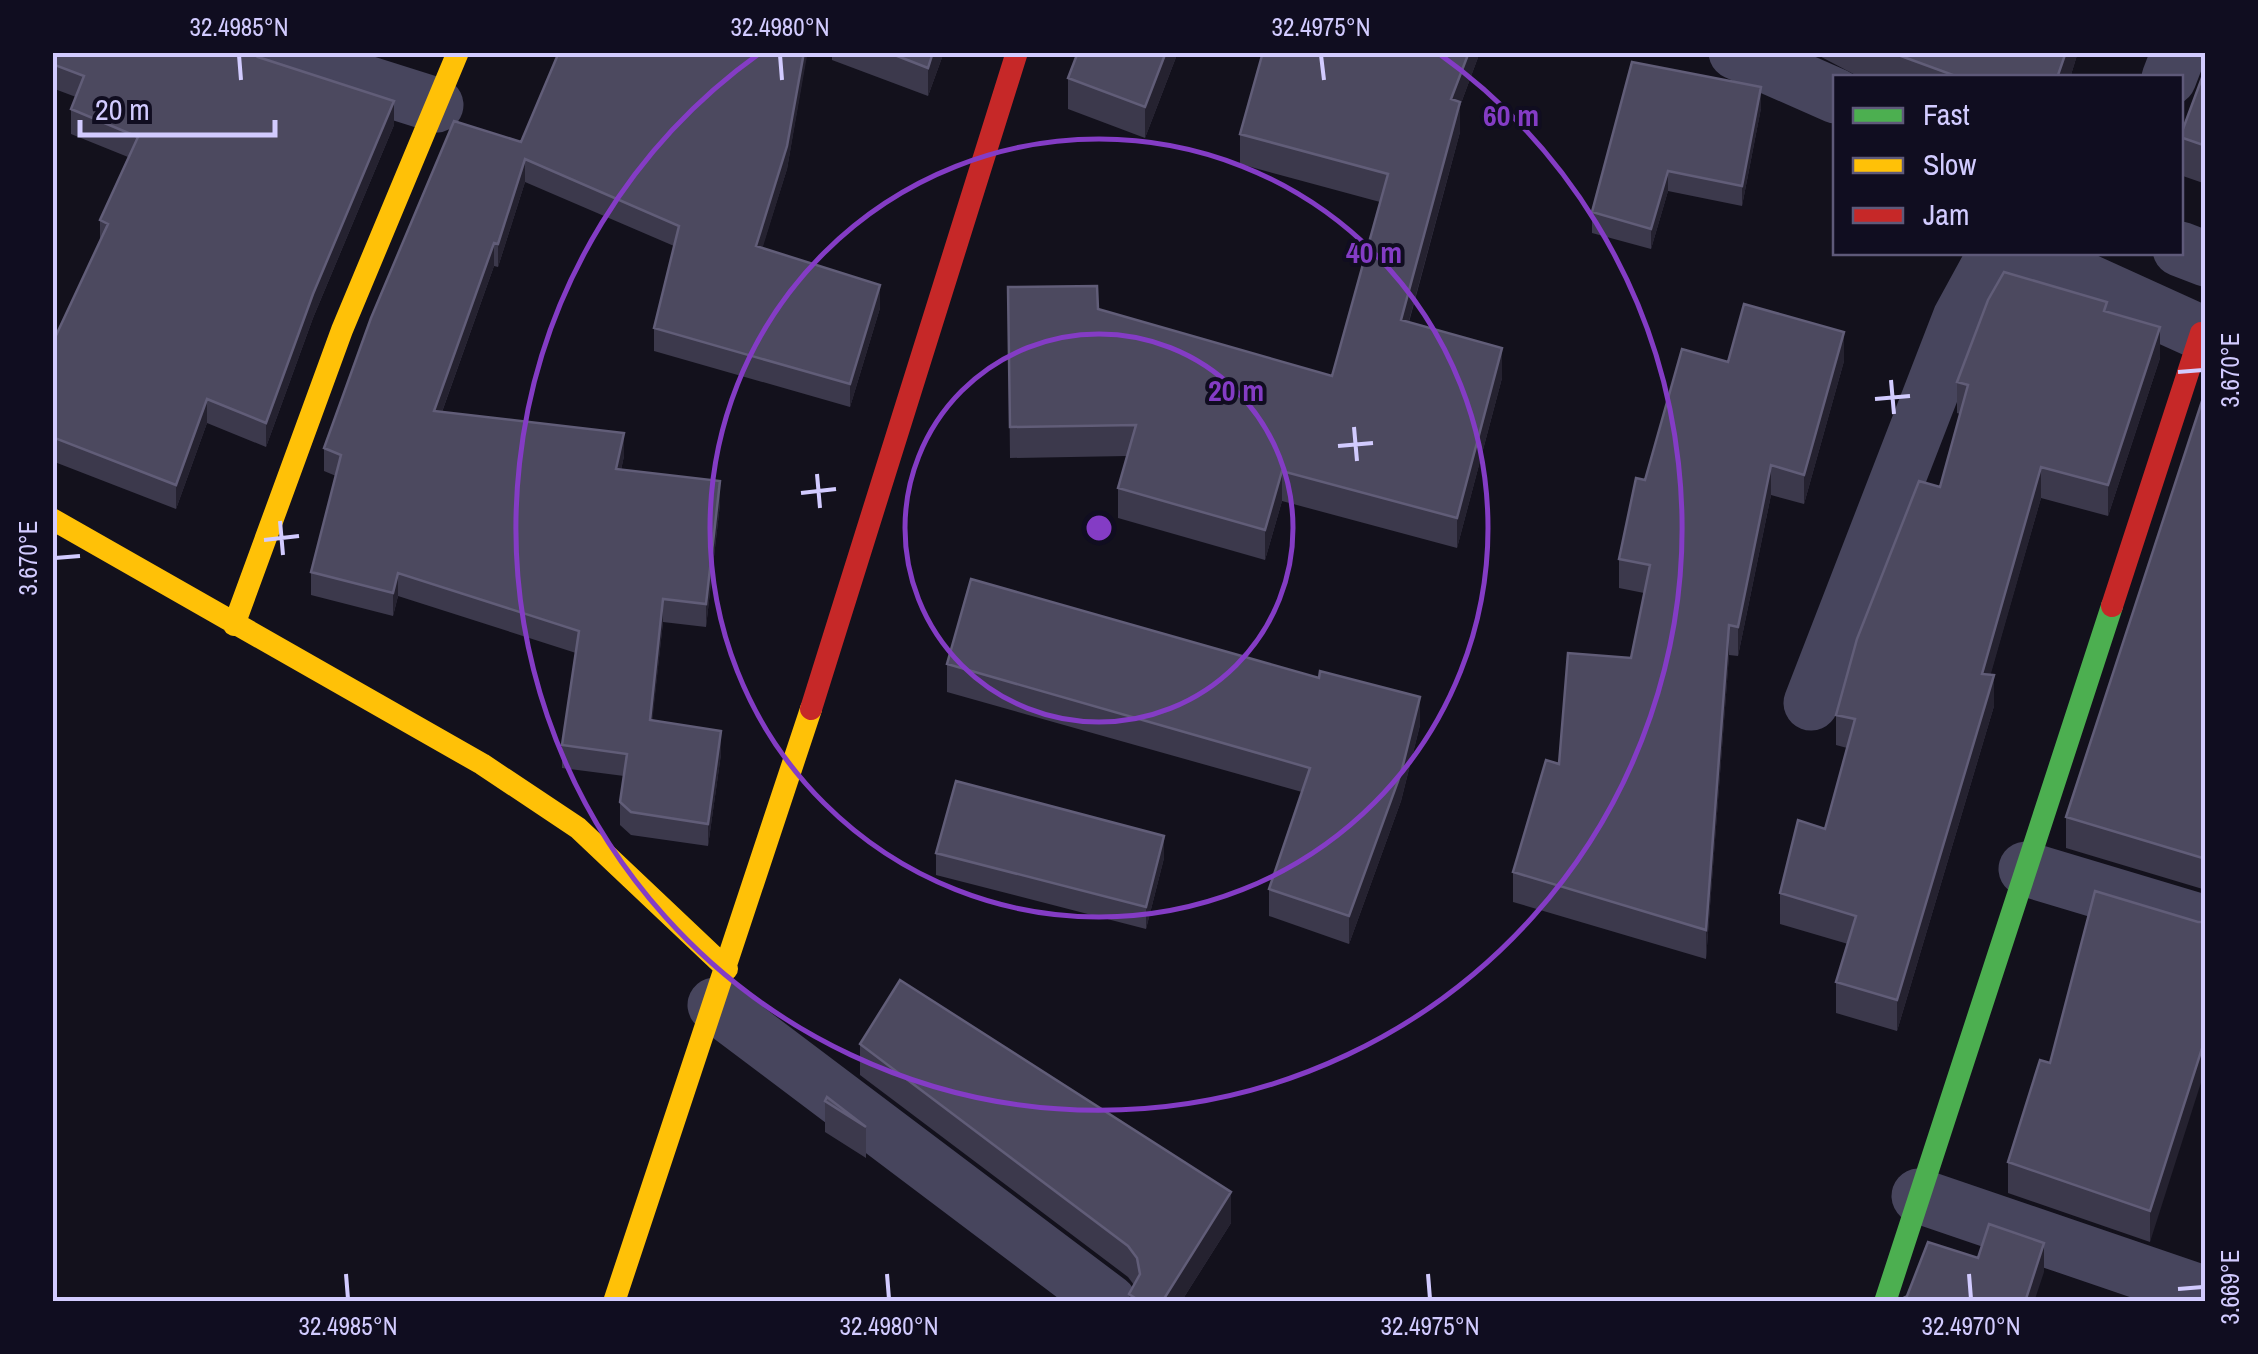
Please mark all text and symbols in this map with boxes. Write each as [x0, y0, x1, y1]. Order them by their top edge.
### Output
text: 32.4985°N [190, 10, 288, 44]
text: 32.4980°N [731, 10, 829, 44]
text: 32.4975°N [1272, 10, 1370, 44]
scale bar [80, 75, 275, 137]
legend [1833, 75, 2183, 255]
text: 20 m [95, 89, 150, 129]
text: Fast [1923, 94, 1970, 134]
text: 60 m [1483, 95, 1539, 135]
text: Slow [1923, 144, 1977, 184]
text: Jam [1923, 194, 1969, 234]
text: 40 m [1346, 232, 1402, 272]
text: 3.670°E [2213, 333, 2247, 407]
text: 20 m [1208, 370, 1264, 410]
centre of rings [1081, 510, 1117, 546]
text: 3.670°E [11, 521, 45, 595]
text: 3.669°E [2213, 1250, 2247, 1324]
text: 32.4985°N [299, 1309, 397, 1343]
text: 32.4980°N [840, 1309, 938, 1343]
text: 32.4975°N [1381, 1309, 1479, 1343]
text: 32.4970°N [1922, 1309, 2020, 1343]

